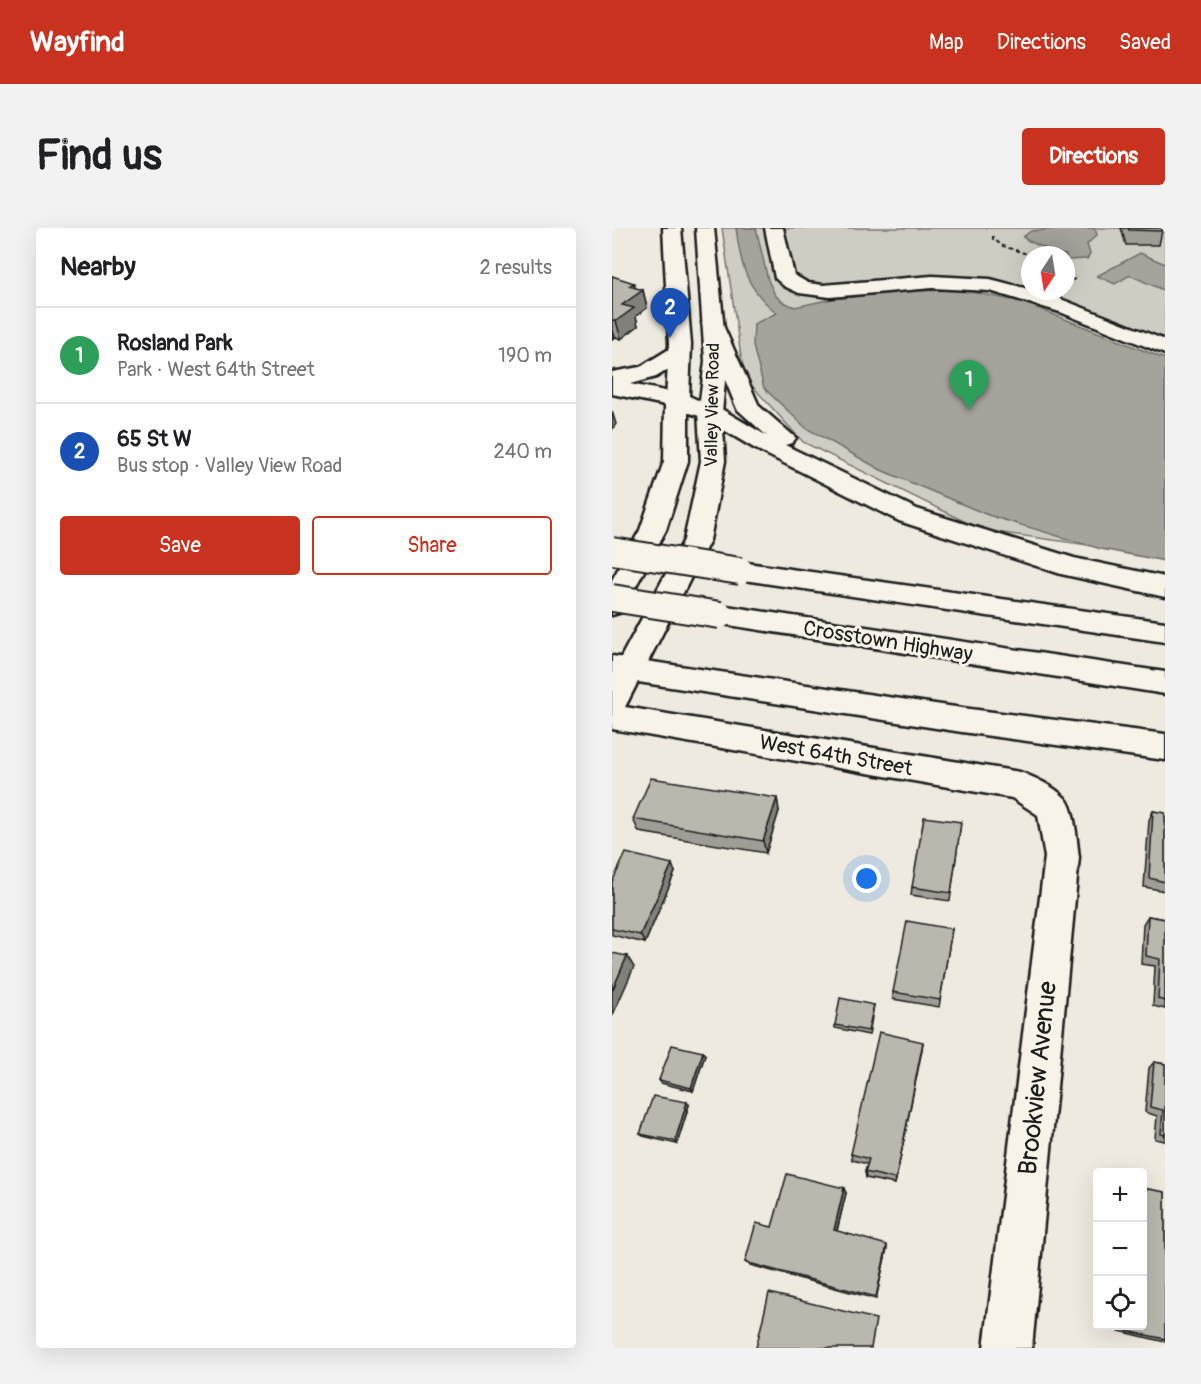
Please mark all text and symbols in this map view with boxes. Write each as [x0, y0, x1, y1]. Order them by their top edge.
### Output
text: Wayfind [30, 25, 125, 60]
text: Map [929, 29, 964, 56]
text: Directions [997, 29, 1086, 56]
text: Saved [1119, 29, 1171, 56]
button: Directions [1022, 128, 1165, 185]
text: Find us [36, 130, 162, 182]
north arrow [1021, 246, 1075, 300]
text: Nearby [60, 251, 136, 283]
text: 2 results [480, 255, 552, 280]
pin: 2 [650, 288, 690, 338]
text: Rosland Park [117, 329, 233, 357]
text: 1 [76, 343, 83, 368]
text: 190 m [498, 343, 552, 368]
street label: Valley View Road [700, 343, 725, 467]
text: Park · West 64th Street [117, 357, 315, 382]
pin: 1 [950, 360, 988, 410]
text: 65 St W [117, 425, 192, 453]
text: 2 [74, 439, 85, 464]
text: 240 m [493, 439, 552, 464]
text: Bus stop · Valley View Road [117, 453, 342, 478]
button: Save [60, 516, 300, 575]
button: Share [312, 516, 552, 575]
street label: Crosstown Highway [801, 615, 974, 668]
street label: West 64th Street [757, 729, 915, 782]
your location [852, 864, 881, 893]
street label: Brookview Avenue [1012, 980, 1064, 1177]
map controls [1093, 1168, 1147, 1330]
button: + [1093, 1168, 1147, 1222]
button: − [1093, 1222, 1147, 1276]
button: locate [1093, 1276, 1147, 1330]

